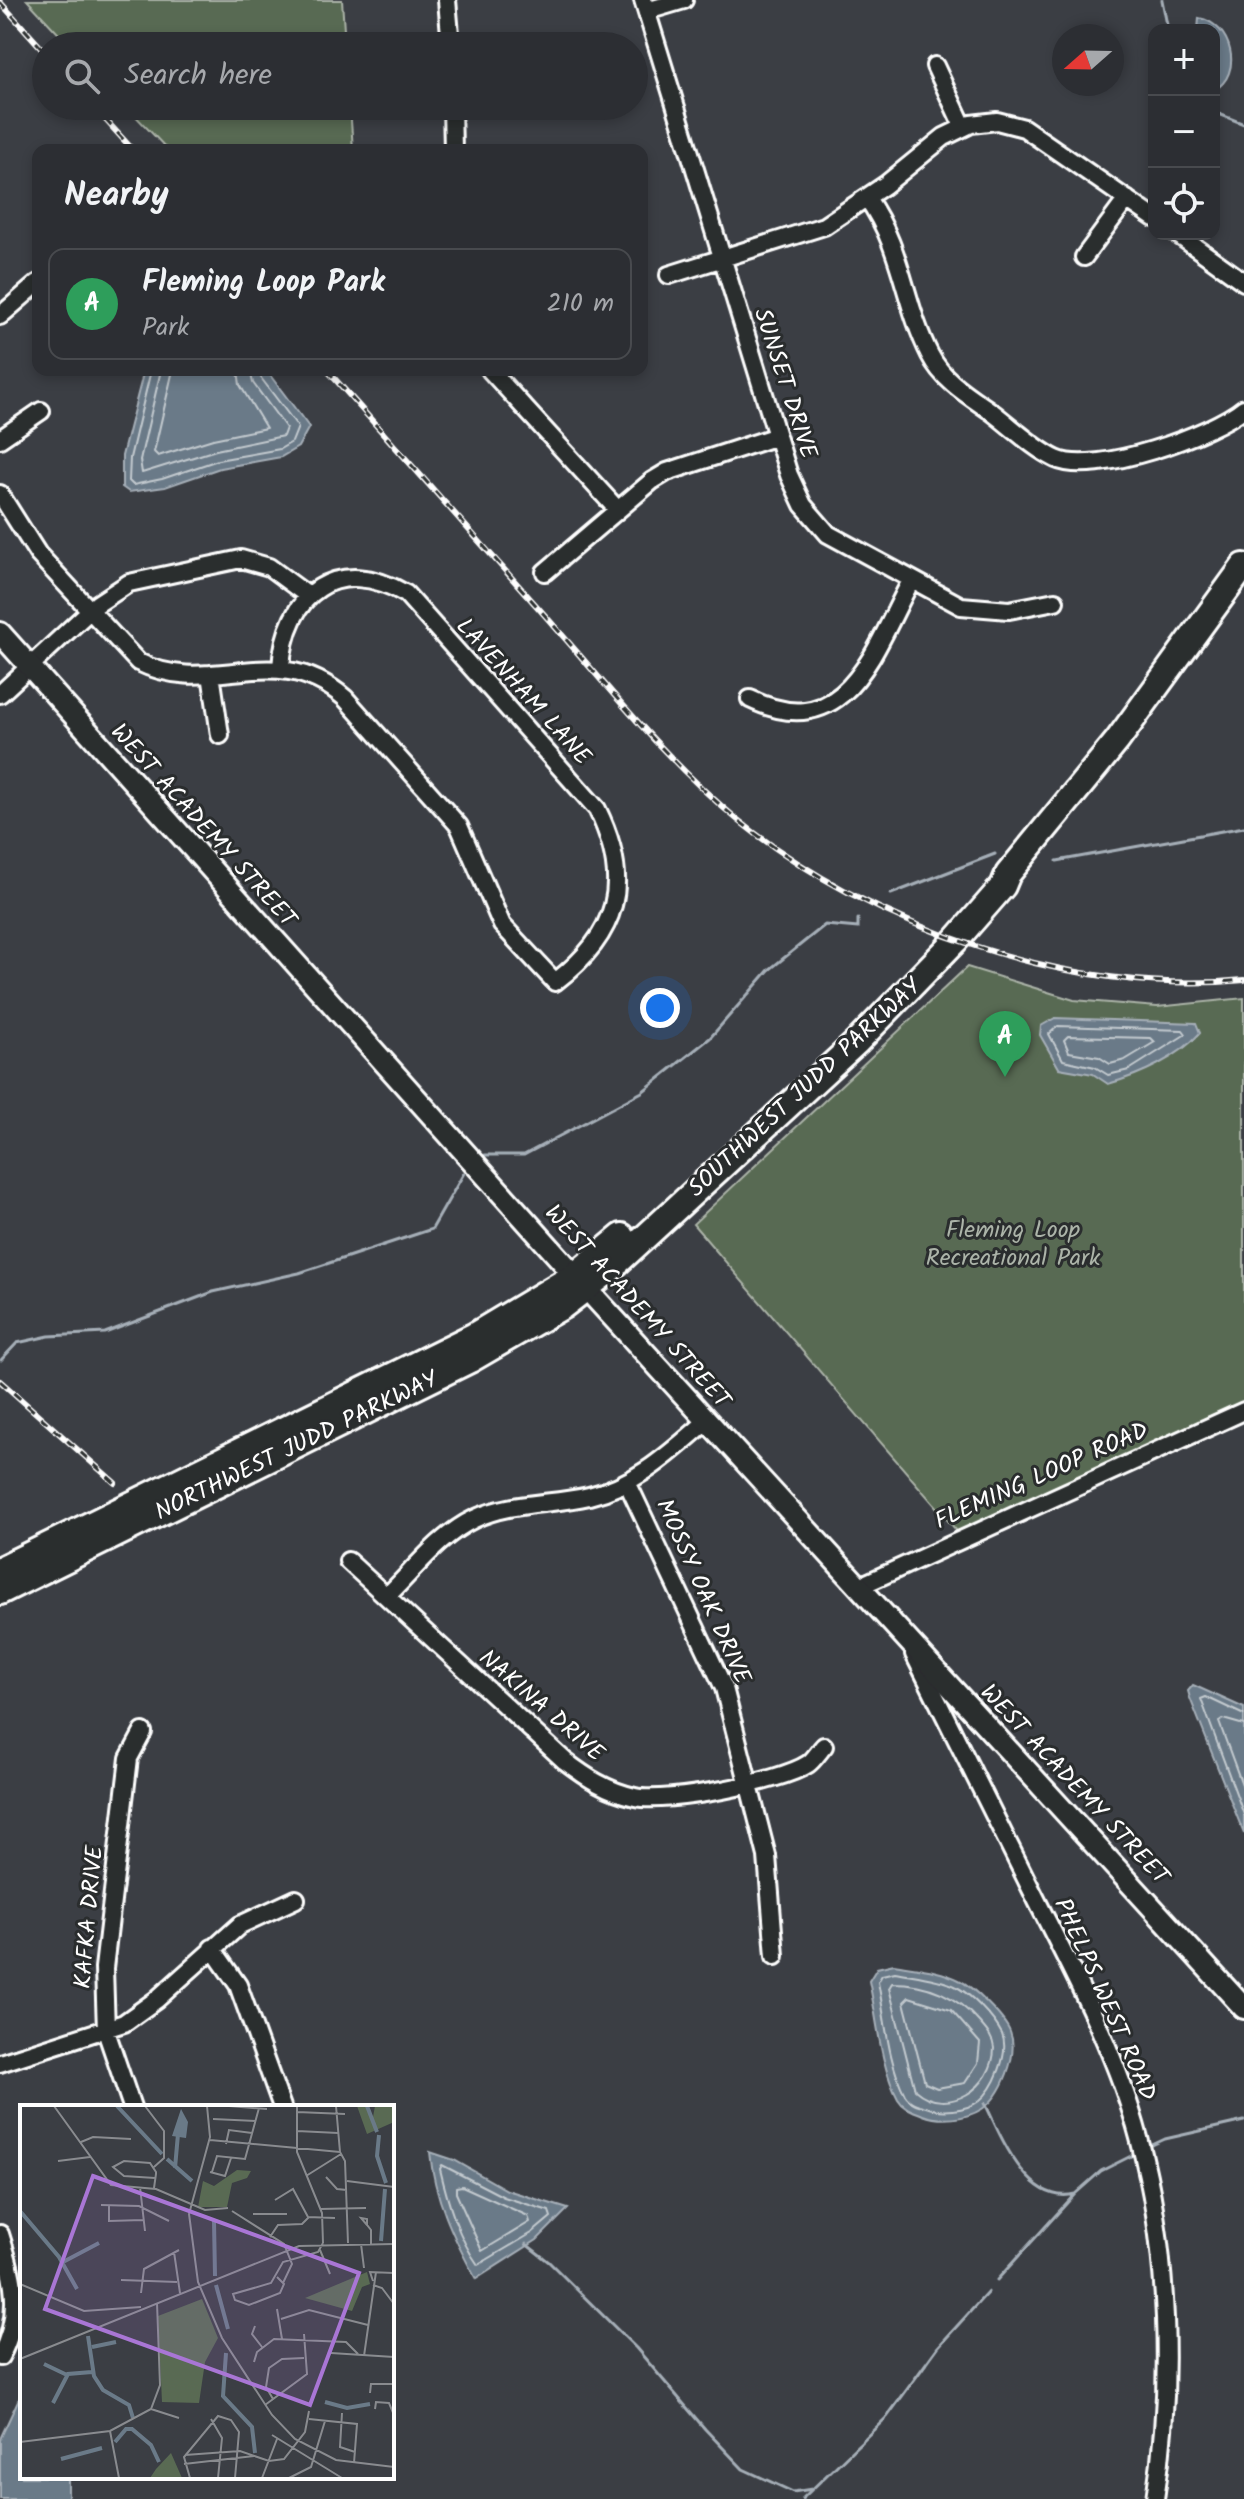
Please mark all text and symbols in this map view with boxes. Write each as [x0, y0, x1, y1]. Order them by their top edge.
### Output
north arrow [1052, 24, 1124, 96]
map controls [1148, 24, 1220, 240]
button: + [1148, 24, 1220, 96]
search box [32, 32, 648, 120]
text: Search here [124, 52, 272, 100]
icon: search [60, 54, 104, 98]
button: − [1148, 96, 1220, 168]
button: locate [1148, 168, 1220, 240]
text: Nearby [64, 169, 169, 223]
text: Fleming Loop Park [142, 259, 385, 307]
text: A [84, 283, 100, 325]
text: 210 m [547, 283, 614, 325]
street label: SUNSET DRIVE [742, 303, 828, 465]
text: Park [142, 307, 189, 349]
street label: LAVENHAM LANE [446, 609, 601, 776]
street label: WEST ACADEMY STREET [100, 715, 307, 939]
street label: SOUTHWEST JUDD PARKWAY [679, 968, 932, 1207]
your location [640, 988, 680, 1028]
pin: A [979, 1011, 1031, 1077]
street label: WEST ACADEMY STREET [534, 1196, 741, 1420]
park label: Fleming Loop Recreational Park [926, 1211, 1101, 1278]
street label: NORTHWEST JUDD PARKWAY [148, 1360, 446, 1532]
street label: FLEMING LOOP ROAD [928, 1412, 1155, 1541]
street label: MOSSY OAK DRIVE [644, 1493, 761, 1692]
street label: NAKINA DRIVE [469, 1640, 614, 1773]
street label: WEST ACADEMY STREET [970, 1675, 1180, 1896]
street label: KAFKA DRIVE [64, 1843, 115, 1990]
street label: PHELPS WEST ROAD [1042, 1892, 1167, 2107]
inset map [20, 2105, 394, 2479]

